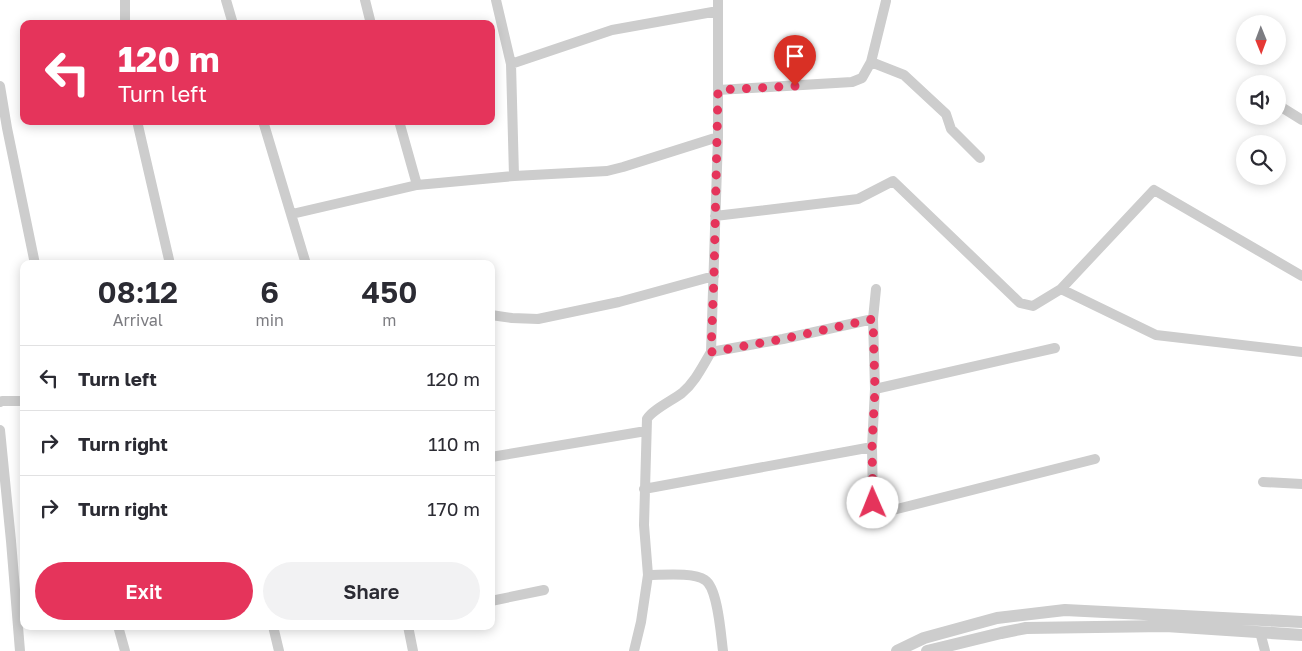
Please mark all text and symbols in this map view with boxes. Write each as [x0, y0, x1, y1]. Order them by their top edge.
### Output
north arrow [1236, 15, 1286, 65]
map controls [1236, 15, 1286, 185]
pin [774, 35, 816, 86]
text: 120 m [118, 38, 220, 80]
icon: left [35, 40, 100, 105]
icon: arrive [781, 42, 809, 70]
button: sound [1236, 75, 1286, 125]
text: Turn left [118, 80, 207, 107]
button: search [1236, 135, 1286, 185]
text: 08:12 [98, 274, 178, 310]
text: 6 [260, 274, 279, 310]
text: 450 [361, 274, 417, 310]
text: Arrival [113, 310, 163, 330]
text: min [256, 310, 284, 330]
text: m [382, 310, 397, 330]
icon: left [35, 364, 63, 392]
text: Turn left [78, 367, 157, 390]
text: 120 m [426, 367, 480, 390]
icon: right [35, 429, 63, 457]
text: Turn right [78, 432, 168, 455]
text: 110 m [428, 432, 480, 455]
position arrow [846, 476, 898, 528]
icon: right [35, 494, 63, 522]
text: Turn right [78, 497, 168, 520]
text: 170 m [427, 497, 480, 520]
button: Exit [35, 562, 253, 620]
button: Share [263, 562, 480, 620]

